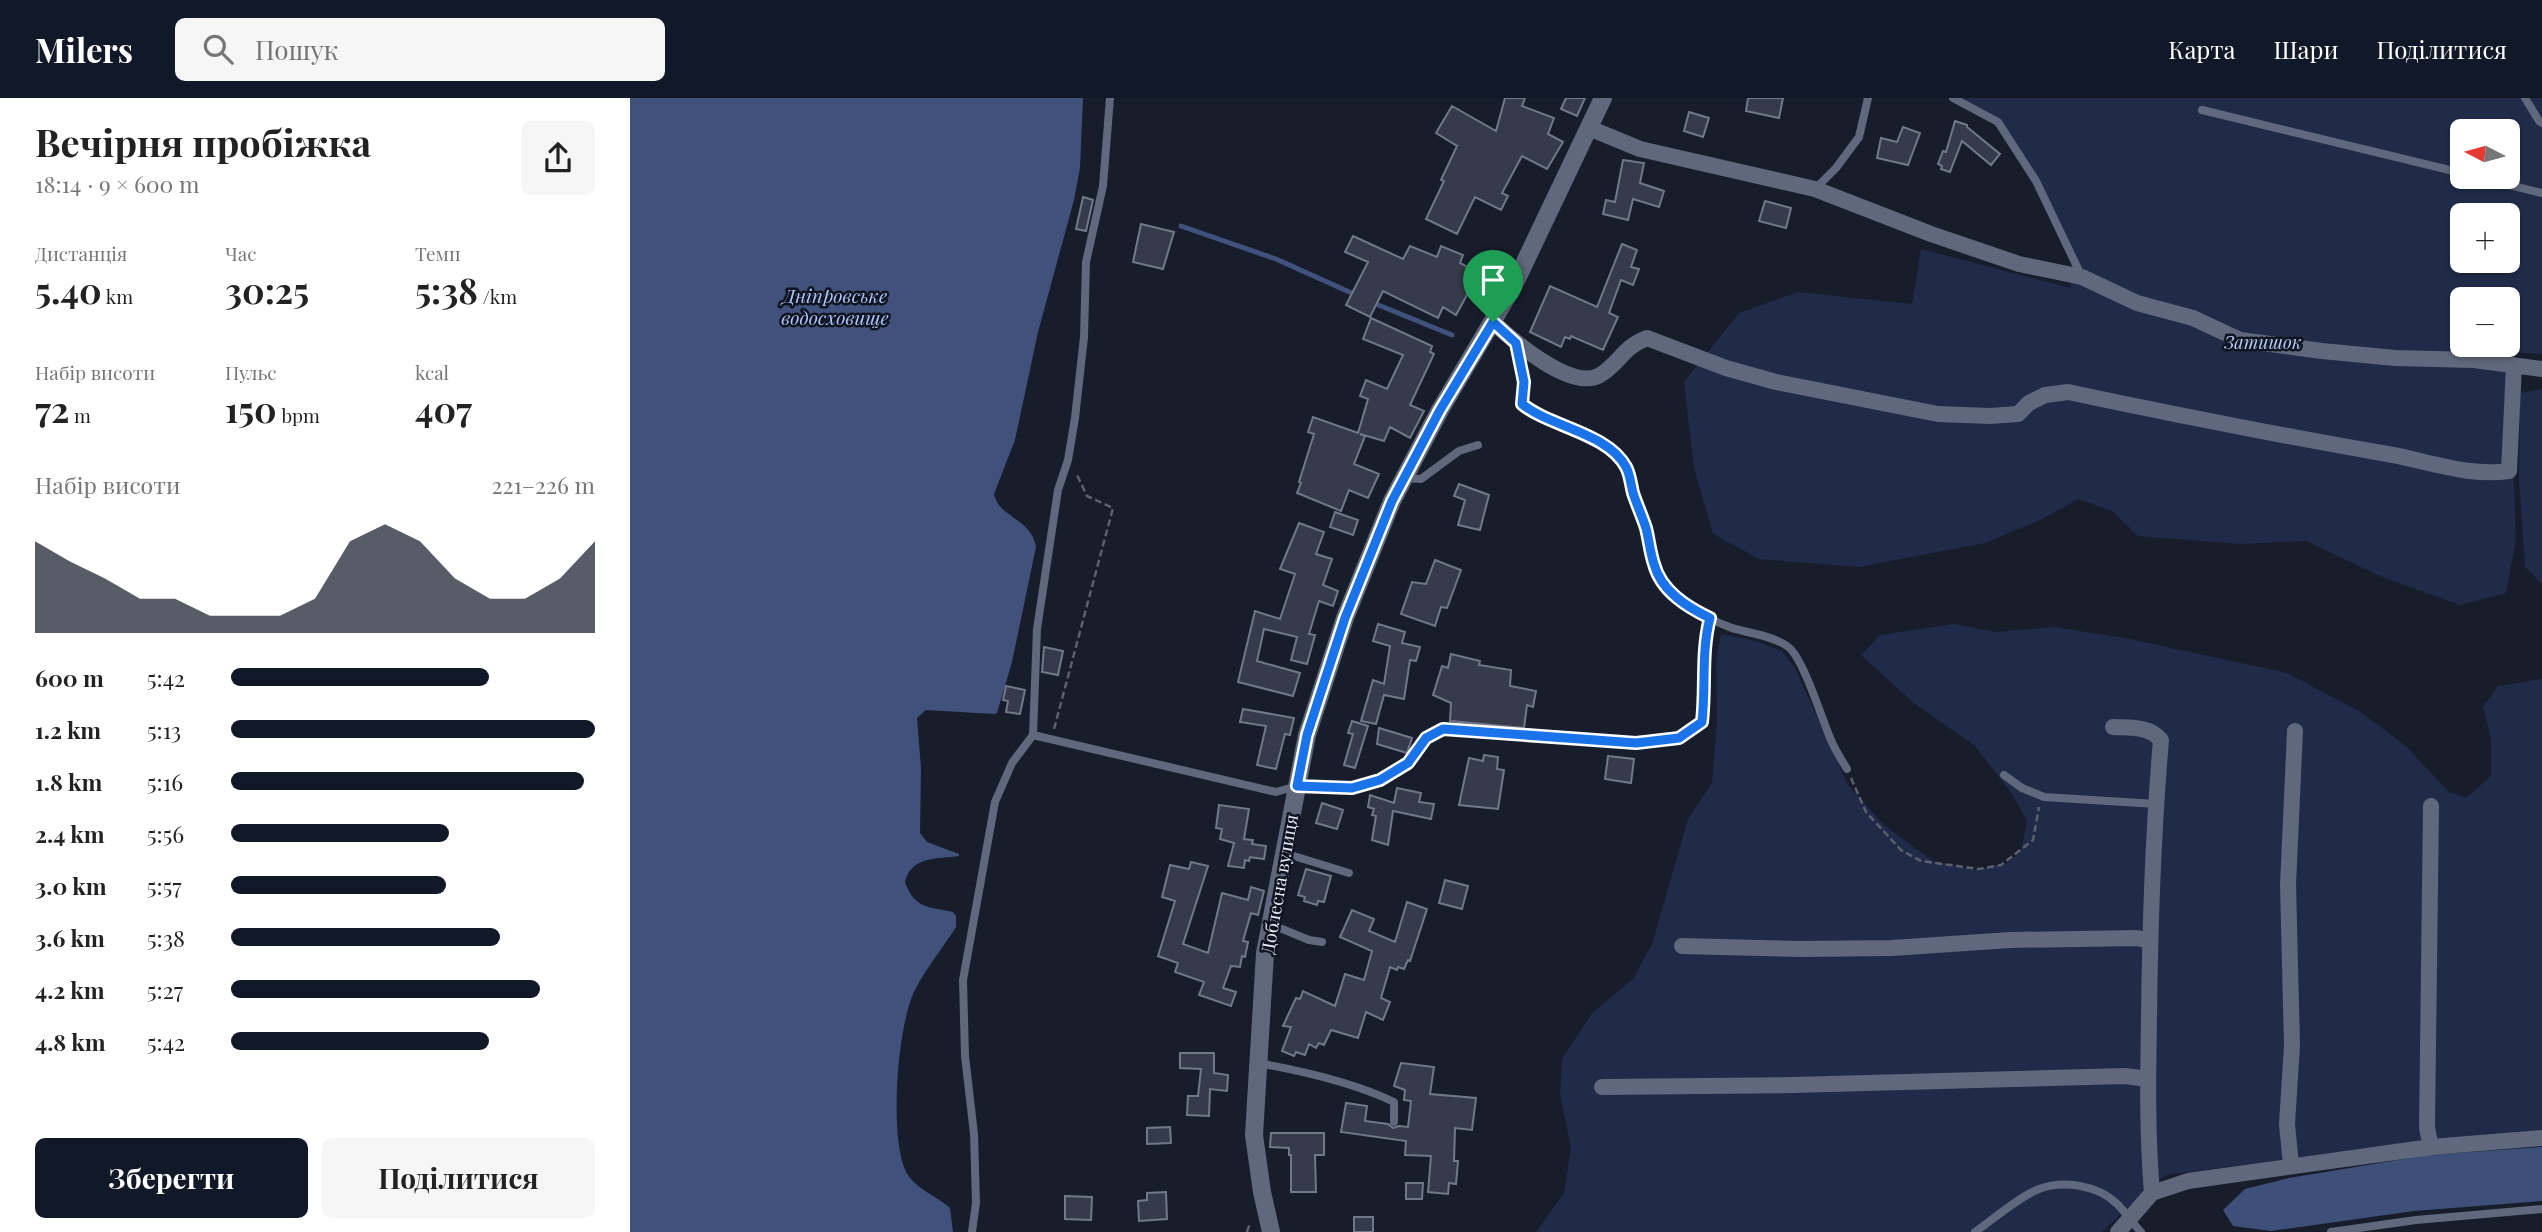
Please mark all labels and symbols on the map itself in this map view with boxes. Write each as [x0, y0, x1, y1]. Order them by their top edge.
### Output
north arrow [2450, 119, 2520, 189]
pin [1463, 250, 1523, 322]
water label: Дніпровське водосховище [780, 282, 889, 330]
park label: Затишок [2223, 330, 2302, 354]
street label: Доблесна вулиця [1255, 812, 1303, 956]

